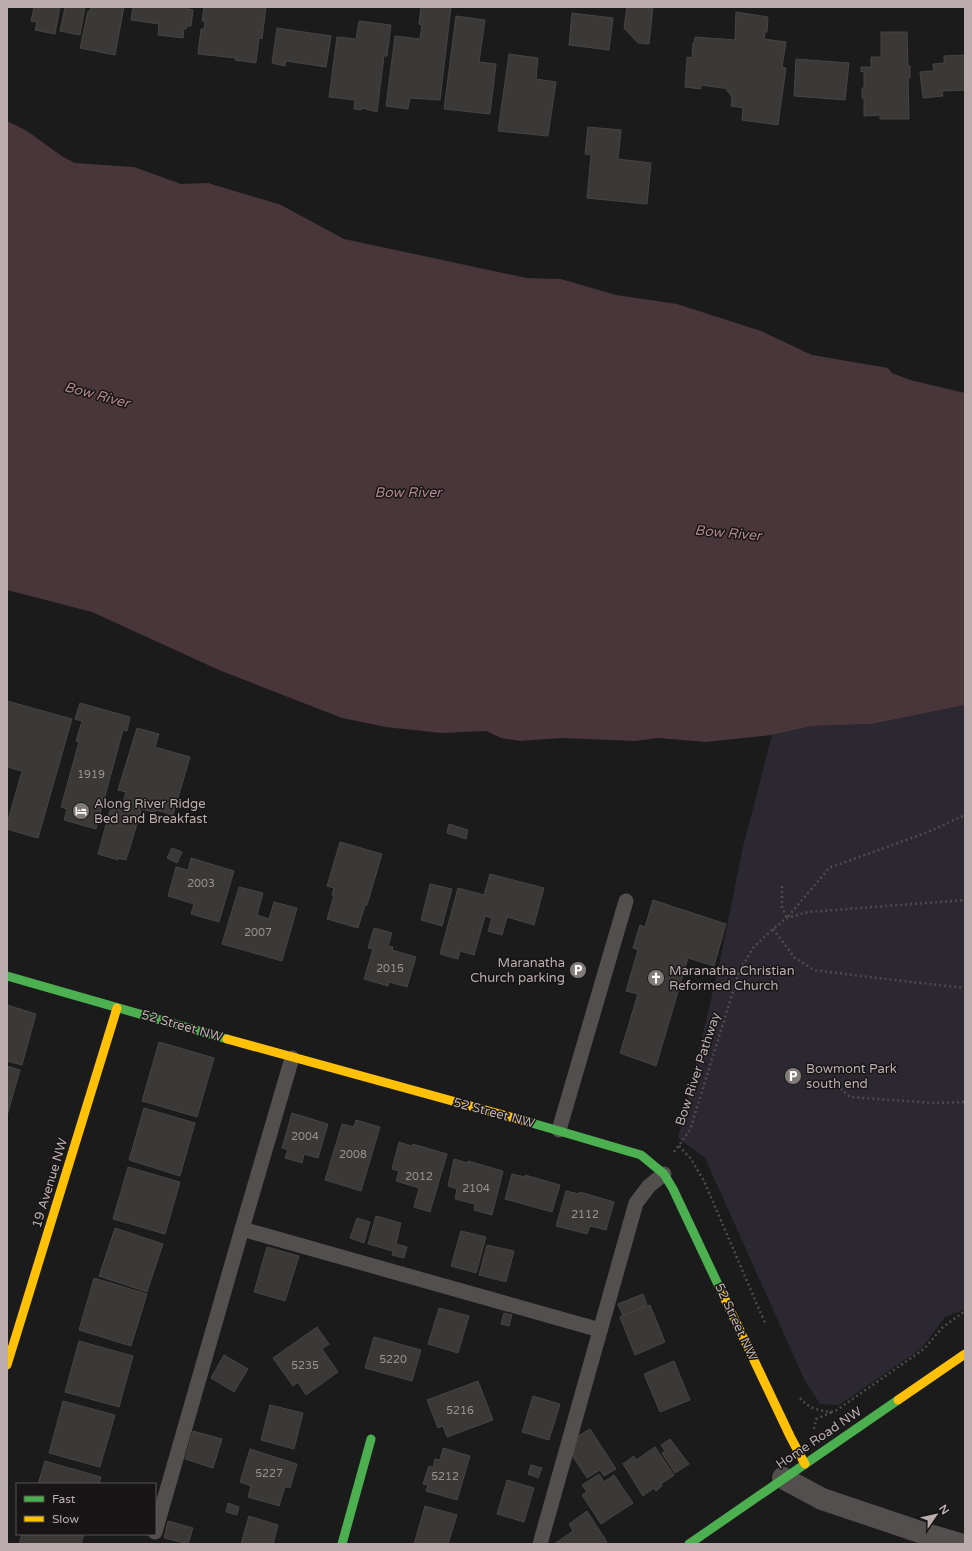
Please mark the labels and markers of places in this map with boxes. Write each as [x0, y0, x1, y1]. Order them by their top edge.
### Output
place label: Along River Ridge Bed and Breakfast [94, 796, 207, 827]
hotel icon: Along River Ridge Bed and Breakfast [71, 801, 91, 821]
place label: Maranatha Church parking [470, 955, 565, 986]
parking icon: Maranatha Church parking [568, 960, 588, 980]
place label: Maranatha Christian Reformed Church [669, 963, 795, 994]
church icon: Maranatha Christian Reformed Church [646, 968, 666, 988]
place label: Bowmont Park south end [806, 1061, 897, 1092]
parking icon: Bowmont Park south end [783, 1066, 803, 1086]

